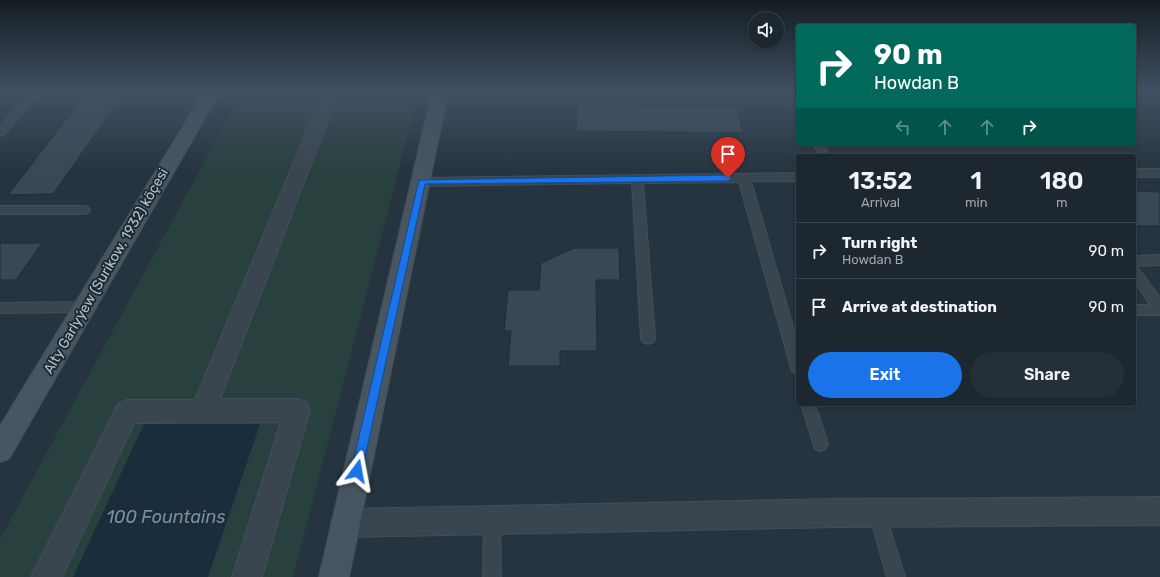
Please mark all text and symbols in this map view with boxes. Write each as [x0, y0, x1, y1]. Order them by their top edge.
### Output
map controls [748, 12, 784, 48]
button: sound [748, 12, 784, 48]
text: 90 m [874, 38, 943, 71]
icon: right [808, 40, 860, 92]
text: Howdan B [874, 72, 959, 94]
icon: left [892, 116, 914, 138]
icon: ahead [934, 116, 956, 138]
icon: ahead [976, 116, 998, 138]
icon: right [1018, 116, 1040, 138]
pin [711, 137, 745, 178]
icon: arrive [717, 143, 739, 165]
street label: Alty Garlyýew (Surikow, 1932) köçesi [40, 165, 172, 377]
text: 13:52 [848, 167, 913, 195]
text: 1 [971, 167, 982, 195]
text: 180 [1040, 167, 1084, 195]
text: Arrival [861, 195, 900, 210]
text: min [965, 195, 988, 210]
text: m [1056, 195, 1068, 210]
text: Turn right [842, 234, 917, 252]
icon: right [808, 240, 830, 262]
text: 90 m [1089, 242, 1124, 260]
text: Howdan B [842, 252, 903, 267]
icon: arrive [808, 296, 830, 318]
text: Arrive at destination [842, 298, 997, 316]
text: 90 m [1089, 298, 1124, 316]
button: Exit [808, 352, 962, 398]
button: Share [970, 352, 1124, 398]
position arrow [336, 450, 378, 492]
water label: 100 Fountains [106, 506, 226, 528]

